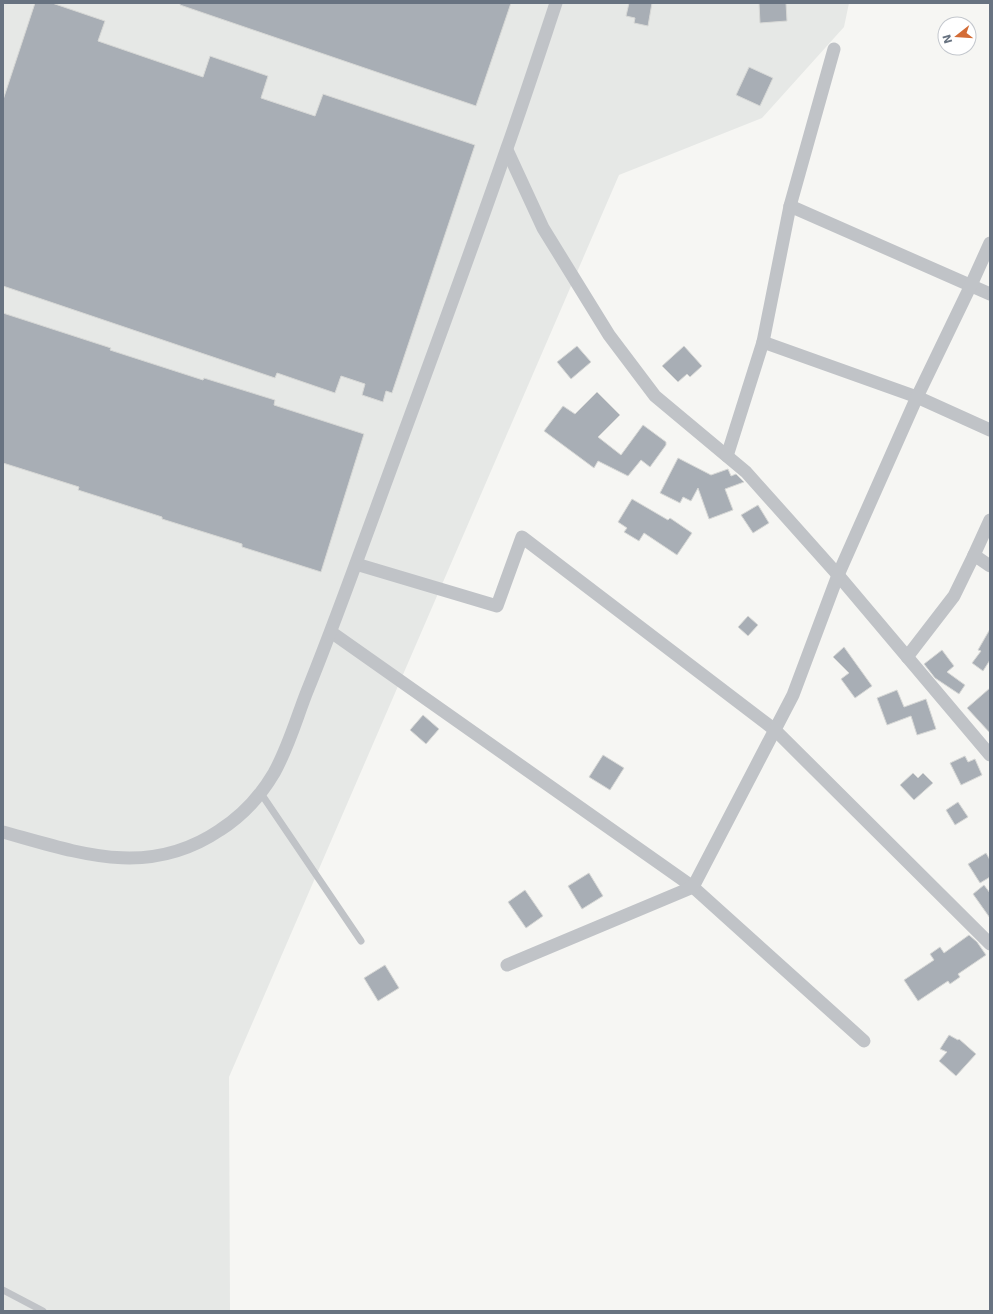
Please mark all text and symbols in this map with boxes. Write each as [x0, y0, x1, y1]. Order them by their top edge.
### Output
north arrow [937, 16, 977, 56]
text: N [940, 32, 955, 45]

